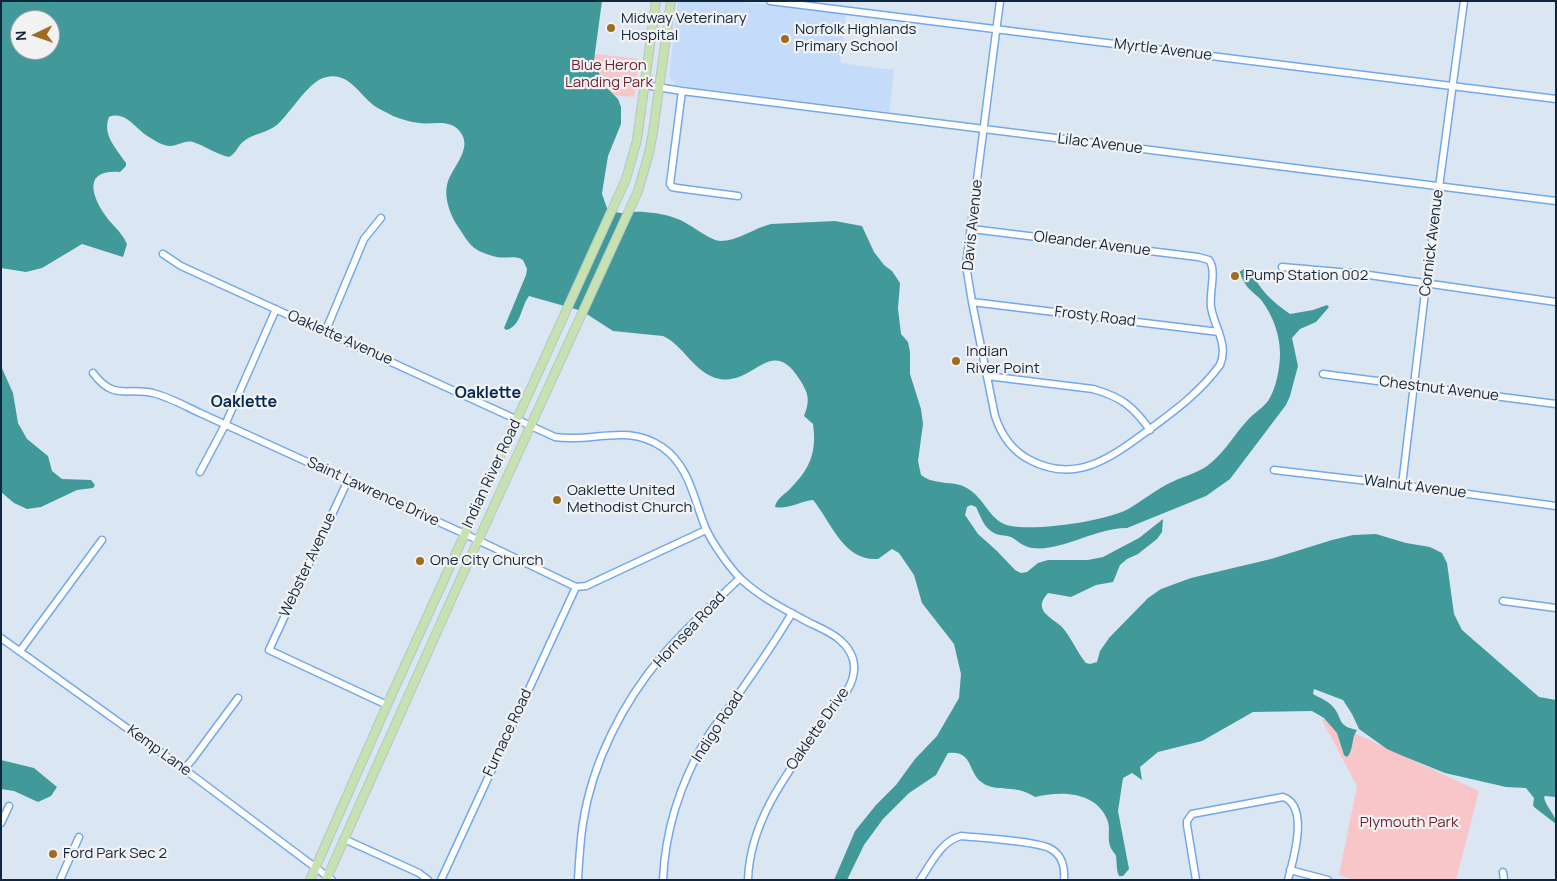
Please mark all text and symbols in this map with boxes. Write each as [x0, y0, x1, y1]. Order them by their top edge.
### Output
north arrow [10, 10, 60, 60]
place label: Midway Veterinary Hospital [621, 10, 747, 45]
place label: Norfolk Highlands Primary School [795, 21, 916, 56]
marker: Midway Veterinary Hospital [605, 22, 617, 34]
text: N [11, 30, 30, 41]
marker: Norfolk Highlands Primary School [779, 33, 791, 45]
street label: Myrtle Avenue [1113, 35, 1213, 65]
park label: Blue Heron Landing Park [565, 57, 653, 92]
street label: Lilac Avenue [1056, 130, 1144, 158]
street label: Davis Avenue [959, 179, 987, 271]
street label: Cornick Avenue [1417, 189, 1447, 297]
street label: Oleander Avenue [1033, 228, 1151, 260]
place label: Pump Station 002 [1245, 267, 1368, 285]
marker: Pump Station 002 [1229, 270, 1241, 282]
street label: Frosty Road [1053, 303, 1137, 331]
street label: Oaklette Avenue [285, 307, 395, 369]
place label: Indian River Point [966, 343, 1040, 378]
marker: Indian River Point [950, 355, 962, 367]
street label: Chestnut Avenue [1378, 373, 1500, 405]
district label: Oaklette [455, 384, 521, 404]
district label: Oaklette [211, 393, 277, 413]
street label: Indian River Road [459, 417, 525, 531]
street label: Saint Lawrence Drive [304, 453, 442, 531]
street label: Walnut Avenue [1363, 472, 1467, 502]
place label: Oaklette United Methodist Church [567, 482, 692, 517]
marker: Oaklette United Methodist Church [551, 494, 563, 506]
street label: Webster Avenue [276, 510, 340, 620]
place label: One City Church [430, 552, 543, 570]
marker: One City Church [414, 555, 426, 567]
street label: Hornsea Road [650, 588, 730, 672]
street label: Oaklette Drive [783, 684, 853, 774]
street label: Furnace Road [480, 686, 536, 780]
street label: Indigo Road [688, 688, 748, 766]
street label: Kemp Lane [123, 722, 195, 780]
park label: Plymouth Park [1360, 814, 1458, 832]
place label: Ford Park Sec 2 [63, 845, 167, 863]
marker: Ford Park Sec 2 [47, 848, 59, 860]

